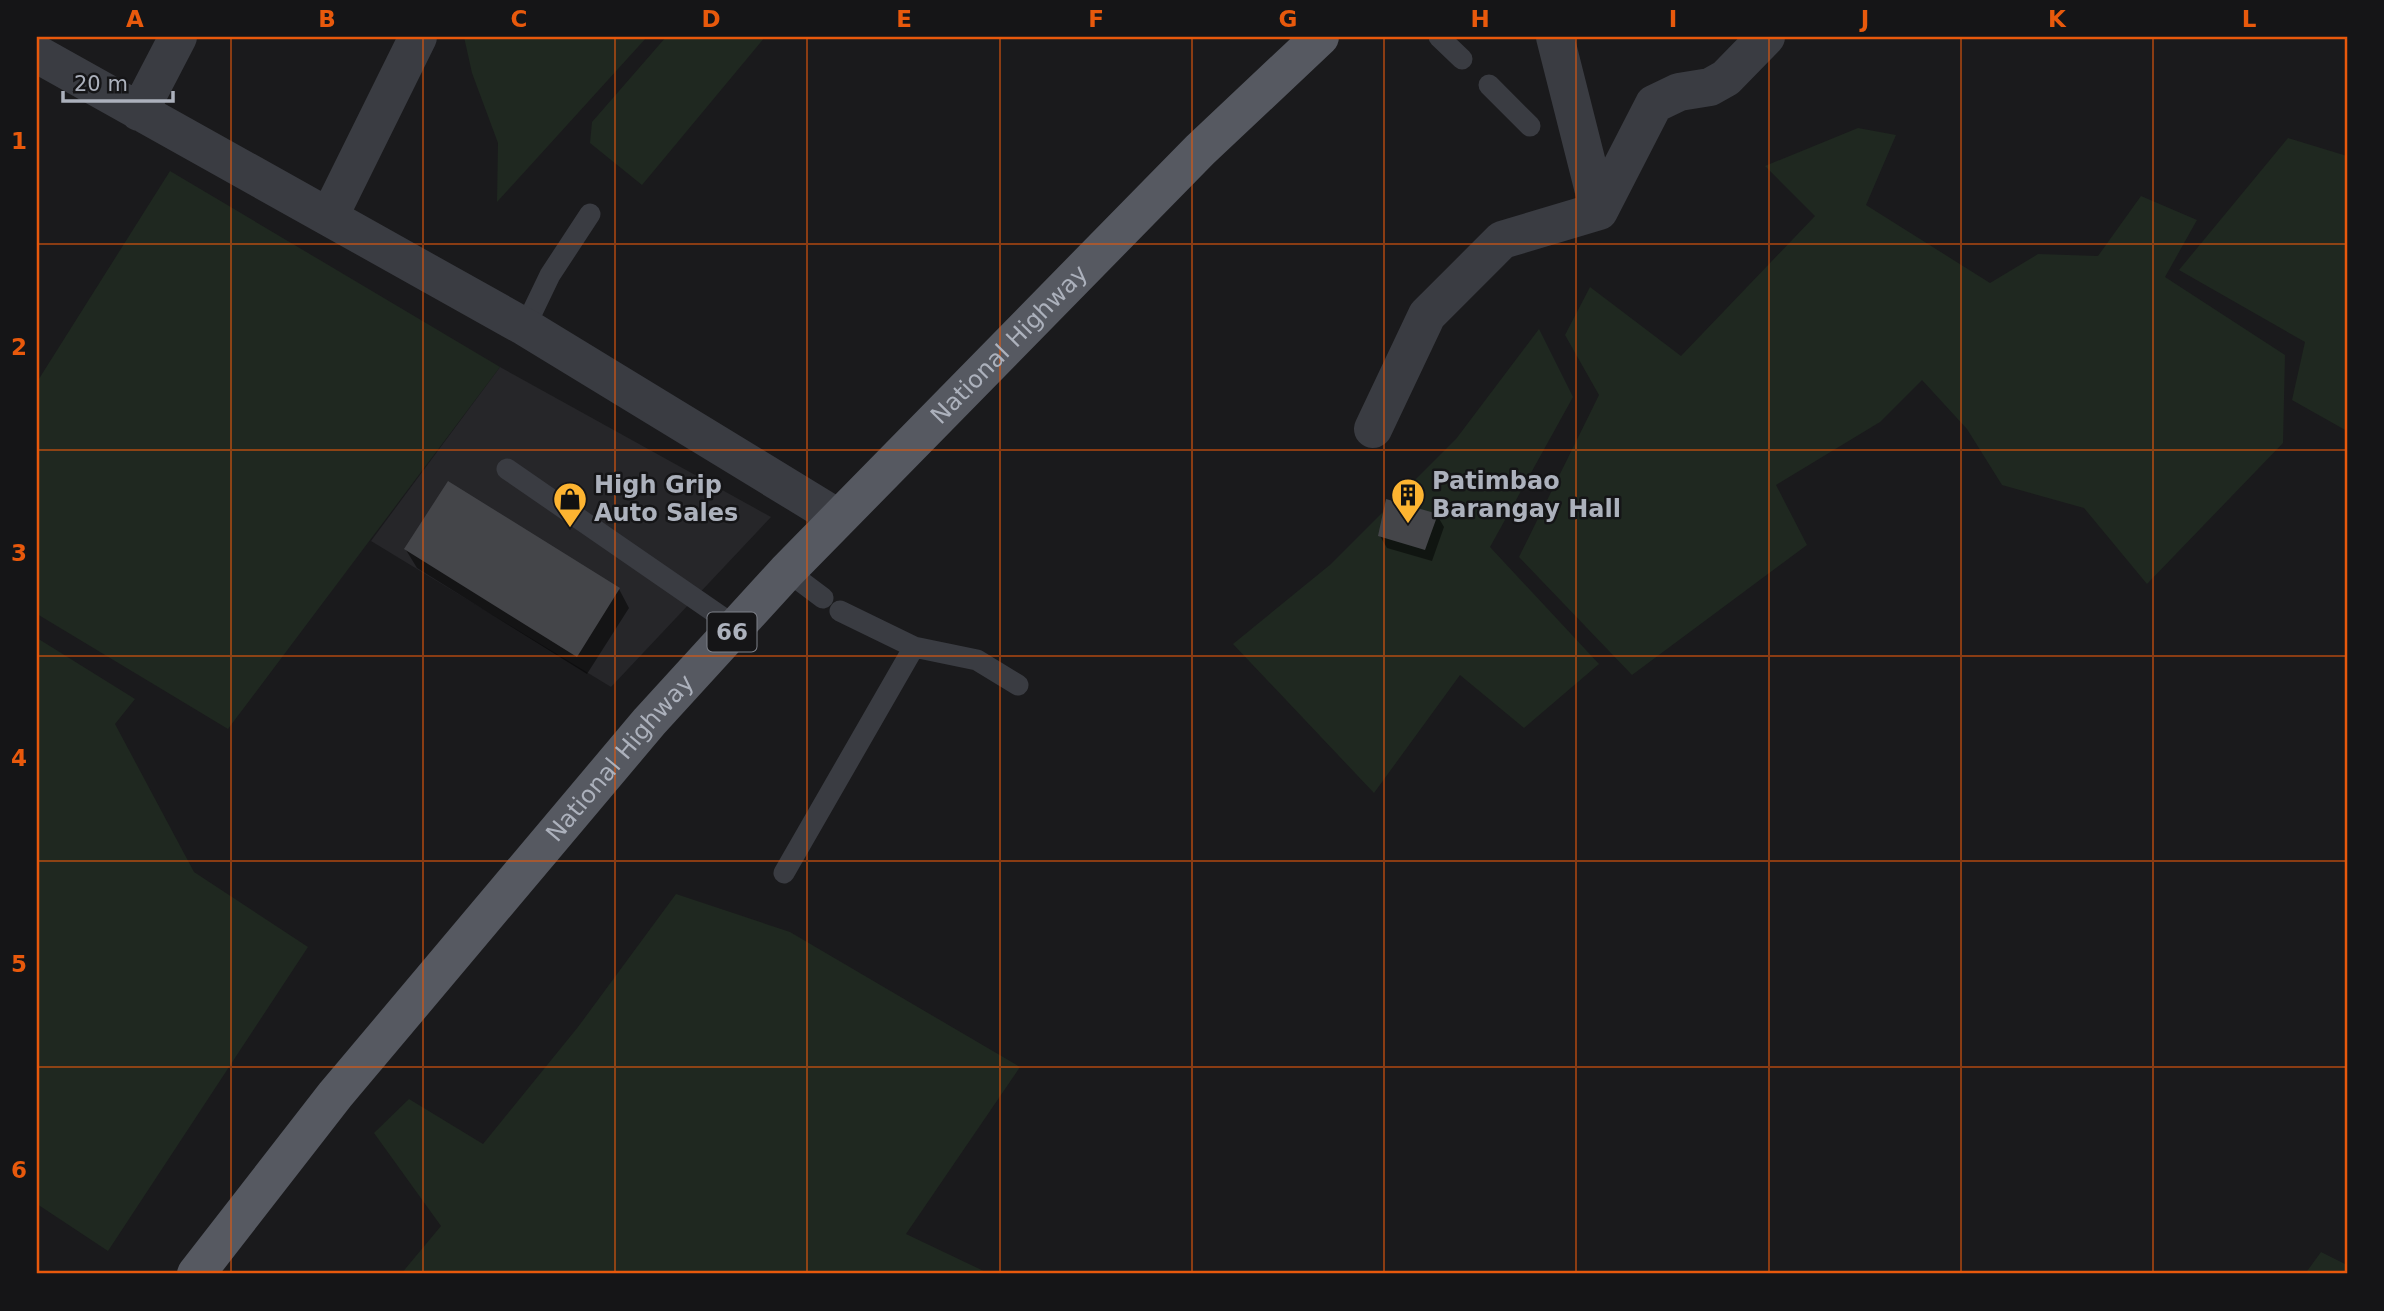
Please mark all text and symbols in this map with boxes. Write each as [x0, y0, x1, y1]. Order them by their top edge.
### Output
text: A [126, 6, 144, 32]
text: B [318, 6, 336, 32]
text: C [511, 6, 527, 32]
text: D [701, 6, 721, 32]
text: E [896, 6, 912, 32]
text: F [1088, 6, 1104, 32]
text: G [1279, 6, 1297, 32]
text: H [1470, 6, 1490, 32]
text: I [1669, 6, 1677, 32]
text: J [1859, 6, 1869, 32]
text: K [2048, 6, 2067, 32]
text: L [2242, 6, 2257, 32]
scale bar [63, 60, 173, 104]
text: 20 m [74, 72, 128, 96]
text: 1 [11, 128, 27, 154]
street label: National Highway [925, 259, 1093, 430]
text: 2 [11, 334, 27, 360]
place label: Patimbao Barangay Hall [1432, 467, 1621, 523]
place label: High Grip Auto Sales [594, 471, 738, 527]
building icon: Patimbao Barangay Hall [1389, 476, 1427, 525]
shop icon: High Grip Auto Sales [551, 480, 589, 529]
text: 3 [11, 540, 27, 566]
road number: 66 [708, 612, 756, 652]
street label: National Highway [540, 669, 699, 847]
text: 4 [11, 745, 27, 771]
text: 5 [11, 951, 27, 977]
text: 6 [11, 1157, 27, 1183]

